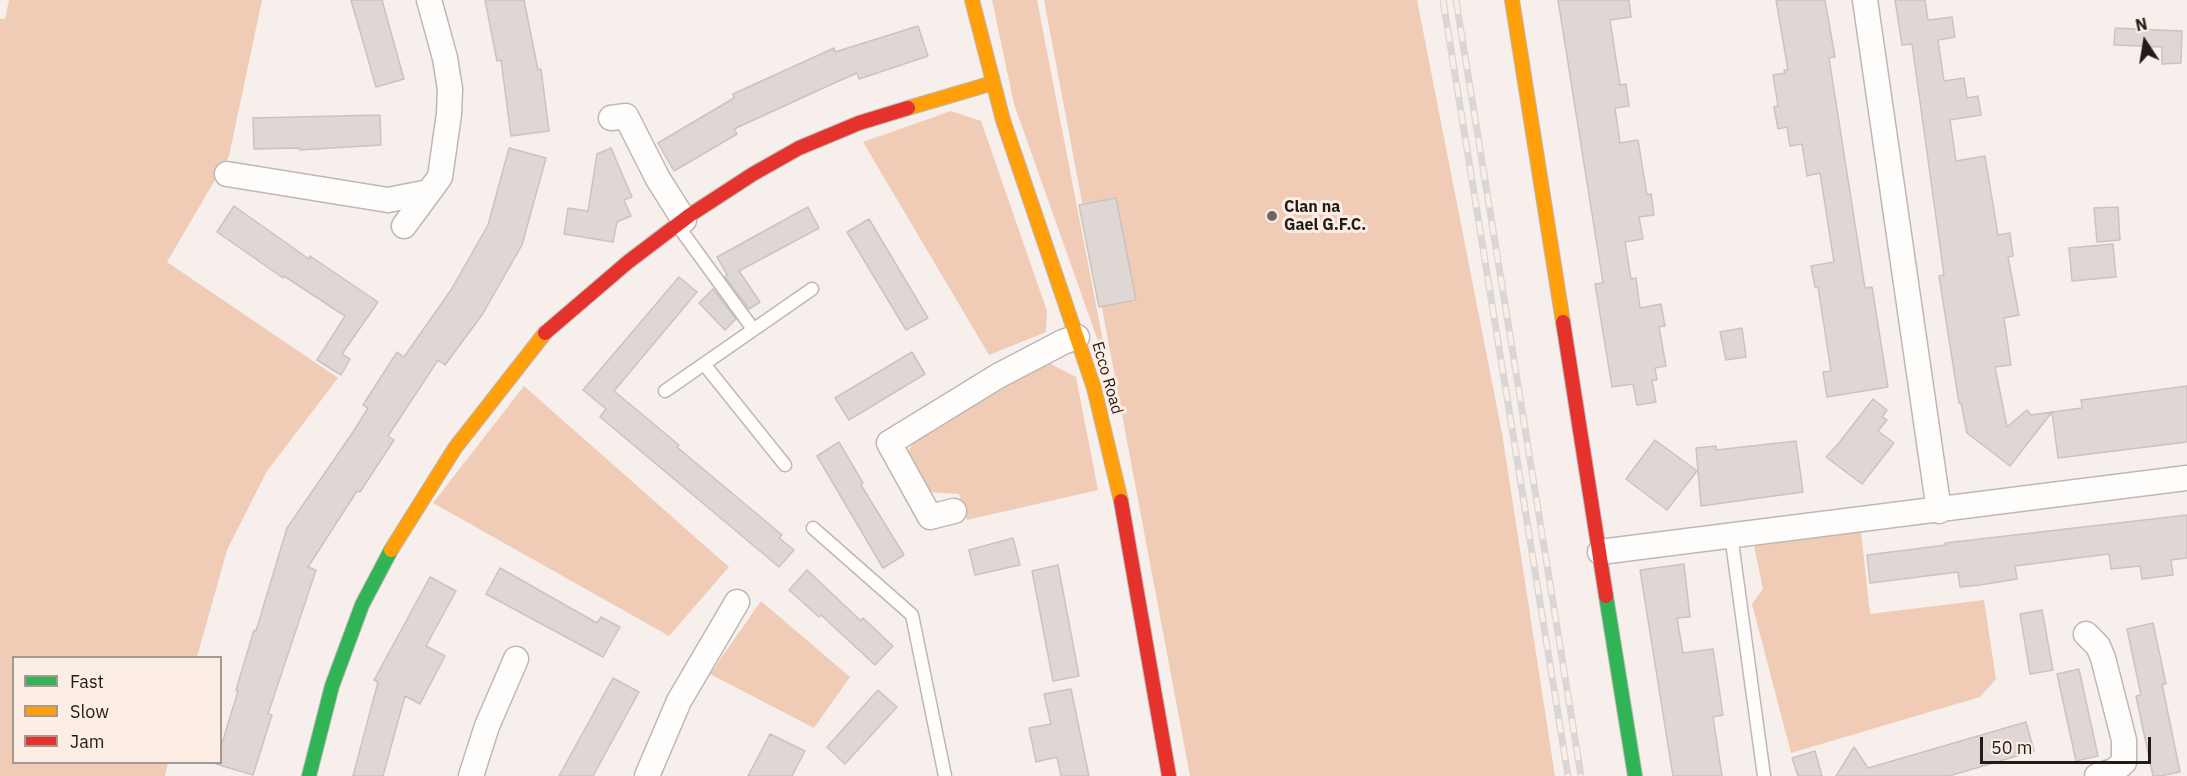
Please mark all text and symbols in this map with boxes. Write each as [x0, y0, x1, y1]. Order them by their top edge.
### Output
north arrow [2115, 12, 2175, 72]
text: N [2134, 13, 2149, 35]
place label: Clan na Gael G.F.C. [1284, 197, 1366, 235]
marker: Clan na Gael G.F.C. [1265, 209, 1279, 223]
street label: Ecco Road [1087, 340, 1127, 416]
legend [12, 656, 222, 764]
text: Fast [70, 670, 104, 693]
text: Slow [70, 700, 109, 723]
scale bar [1983, 725, 2154, 763]
text: Jam [70, 730, 105, 753]
text: 50 m [1991, 736, 2033, 759]

